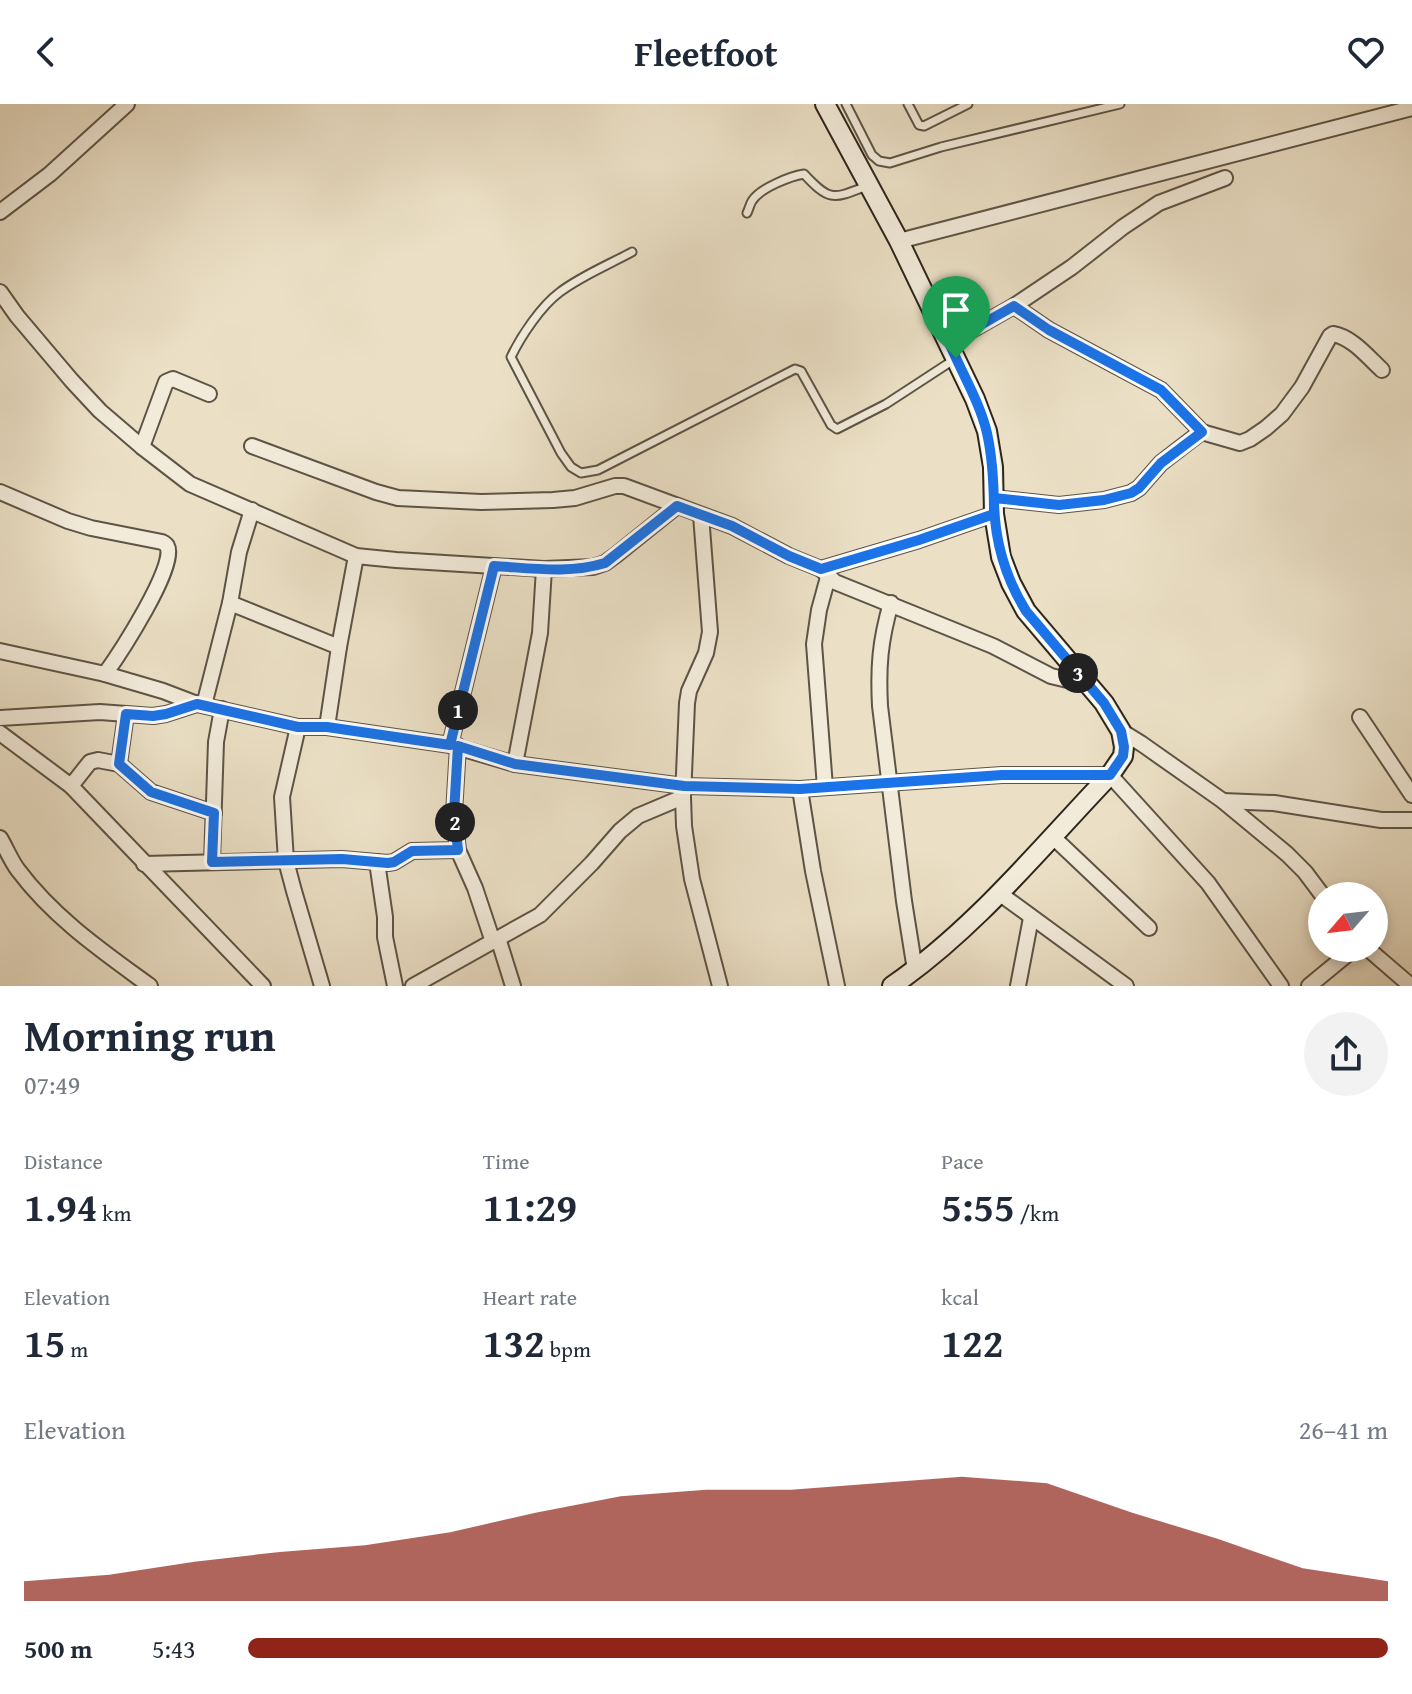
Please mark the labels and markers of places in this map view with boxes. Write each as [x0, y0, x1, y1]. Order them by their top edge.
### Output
pin [922, 276, 990, 358]
pin: 3 [1058, 653, 1098, 693]
pin: 1 [438, 690, 478, 730]
pin: 2 [435, 802, 475, 842]

